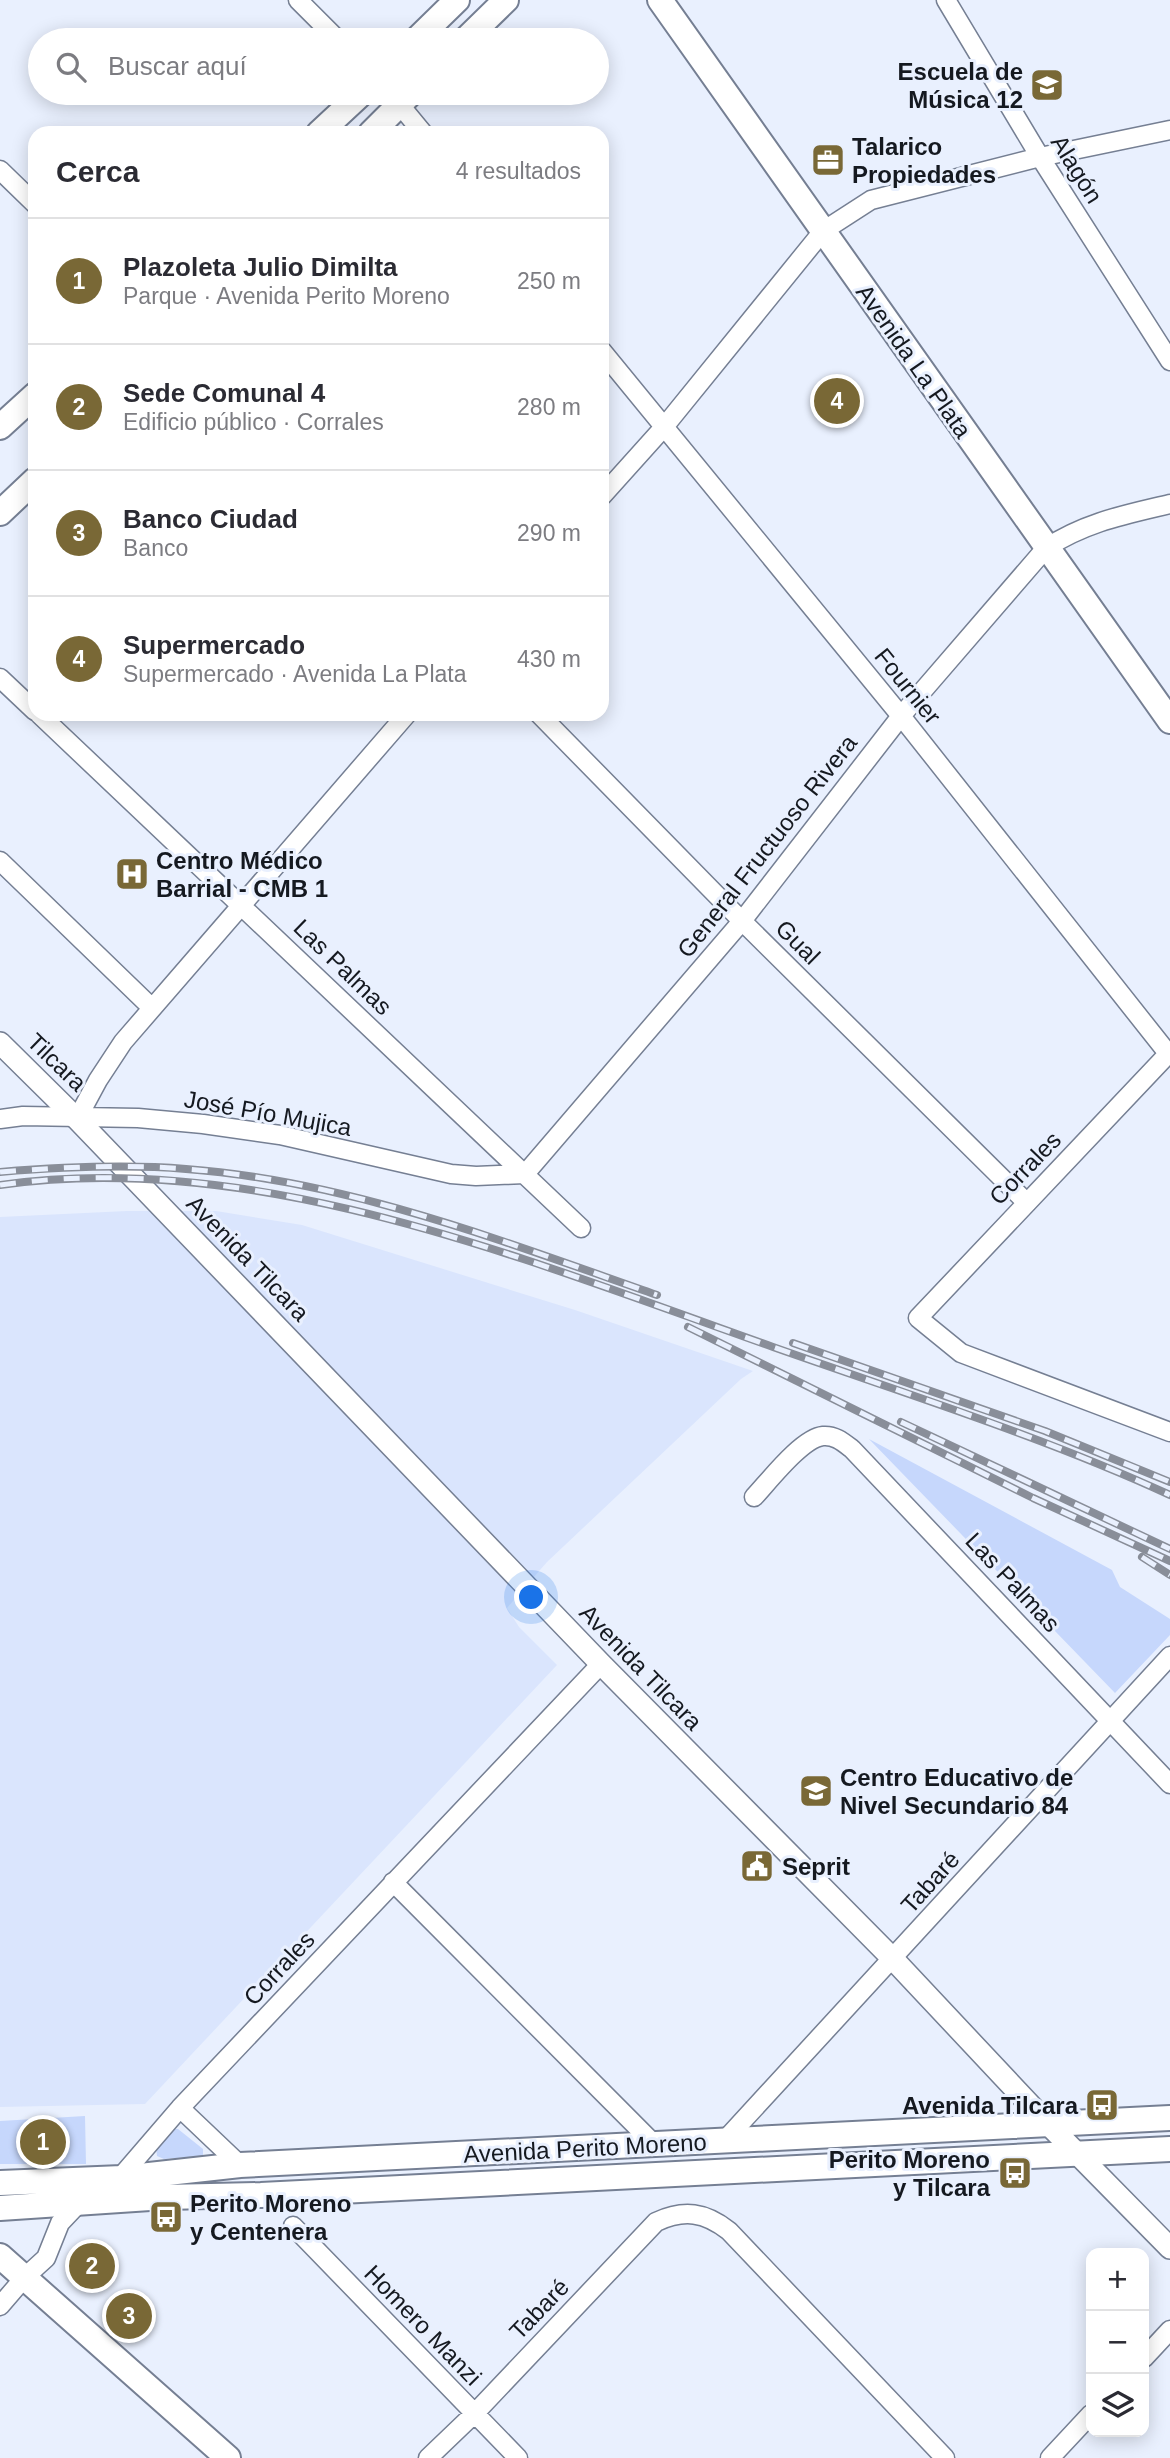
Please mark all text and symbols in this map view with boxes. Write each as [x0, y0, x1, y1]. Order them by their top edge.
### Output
search box [28, 28, 609, 105]
icon: search [52, 48, 90, 86]
text: Buscar aquí [108, 51, 247, 81]
place label: Escuela de Música 12 [898, 58, 1023, 113]
school or university icon: Escuela de Música 12 [1028, 66, 1066, 104]
street label: Alagón [1046, 130, 1108, 208]
place label: Talarico Propiedades [852, 133, 996, 188]
office icon: Talarico Propiedades [809, 141, 847, 179]
text: Cerca [56, 155, 139, 188]
text: 4 resultados [456, 158, 581, 184]
text: Plazoleta Julio Dimilta [123, 252, 398, 282]
text: 1 [73, 268, 85, 294]
text: 250 m [517, 268, 581, 294]
street label: Avenida La Plata [851, 279, 977, 443]
text: Parque · Avenida Perito Moreno [123, 283, 450, 309]
pin: 4 [814, 375, 860, 427]
text: Sede Comunal 4 [123, 378, 325, 408]
text: 2 [73, 394, 85, 420]
text: 280 m [517, 394, 581, 420]
text: Edificio público · Corrales [123, 409, 384, 435]
text: Banco Ciudad [123, 504, 298, 534]
text: 3 [73, 520, 85, 546]
text: 290 m [517, 520, 581, 546]
text: Banco [123, 535, 188, 561]
text: Supermercado [123, 630, 305, 660]
street label: Fournier [869, 643, 947, 729]
text: 4 [73, 646, 85, 672]
text: 430 m [517, 646, 581, 672]
text: Supermercado · Avenida La Plata [123, 661, 467, 687]
street label: General Fructuoso Rivera [672, 729, 863, 963]
place label: Centro Médico Barrial - CMB 1 [156, 847, 328, 902]
hospital icon: Centro Médico Barrial - CMB 1 [113, 855, 151, 893]
street label: Las Palmas [289, 914, 397, 1020]
street label: Gual [771, 915, 825, 969]
street label: Tilcara [22, 1028, 92, 1097]
street label: José Pío Mujica [182, 1085, 354, 1141]
street label: Corrales [984, 1126, 1066, 1210]
street label: Avenida Tilcara [181, 1190, 315, 1327]
street label: Las Palmas [960, 1527, 1066, 1637]
your location [514, 1580, 548, 1614]
street label: Avenida Tilcara [574, 1599, 708, 1736]
place label: Centro Educativo de Nivel Secundario 84 [840, 1764, 1073, 1819]
school or university icon: Centro Educativo de Nivel Secundario 84 [797, 1772, 835, 1810]
street label: Tabaré [895, 1846, 965, 1918]
public building icon: Seprit [738, 1847, 776, 1885]
place label: Seprit [782, 1853, 850, 1880]
street label: Corrales [238, 1926, 320, 2010]
bus stop icon: Avenida Tilcara [1083, 2086, 1121, 2124]
place label: Avenida Tilcara [902, 2092, 1079, 2119]
pin: 1 [20, 2116, 66, 2168]
street label: Avenida Perito Moreno [463, 2128, 707, 2168]
place label: Perito Moreno y Tilcara [829, 2146, 991, 2201]
bus stop icon: Perito Moreno y Tilcara [996, 2154, 1034, 2192]
place label: Perito Moreno y Centenera [190, 2190, 351, 2245]
bus stop icon: Perito Moreno y Centenera [147, 2198, 185, 2236]
pin: 2 [69, 2240, 115, 2292]
map controls [1086, 2248, 1149, 2437]
button: + [1086, 2248, 1149, 2311]
street label: Homero Manzi [359, 2259, 487, 2391]
street label: Tabaré [504, 2273, 574, 2345]
pin: 3 [106, 2290, 152, 2342]
button: − [1086, 2311, 1149, 2374]
button: layers [1086, 2374, 1149, 2437]

